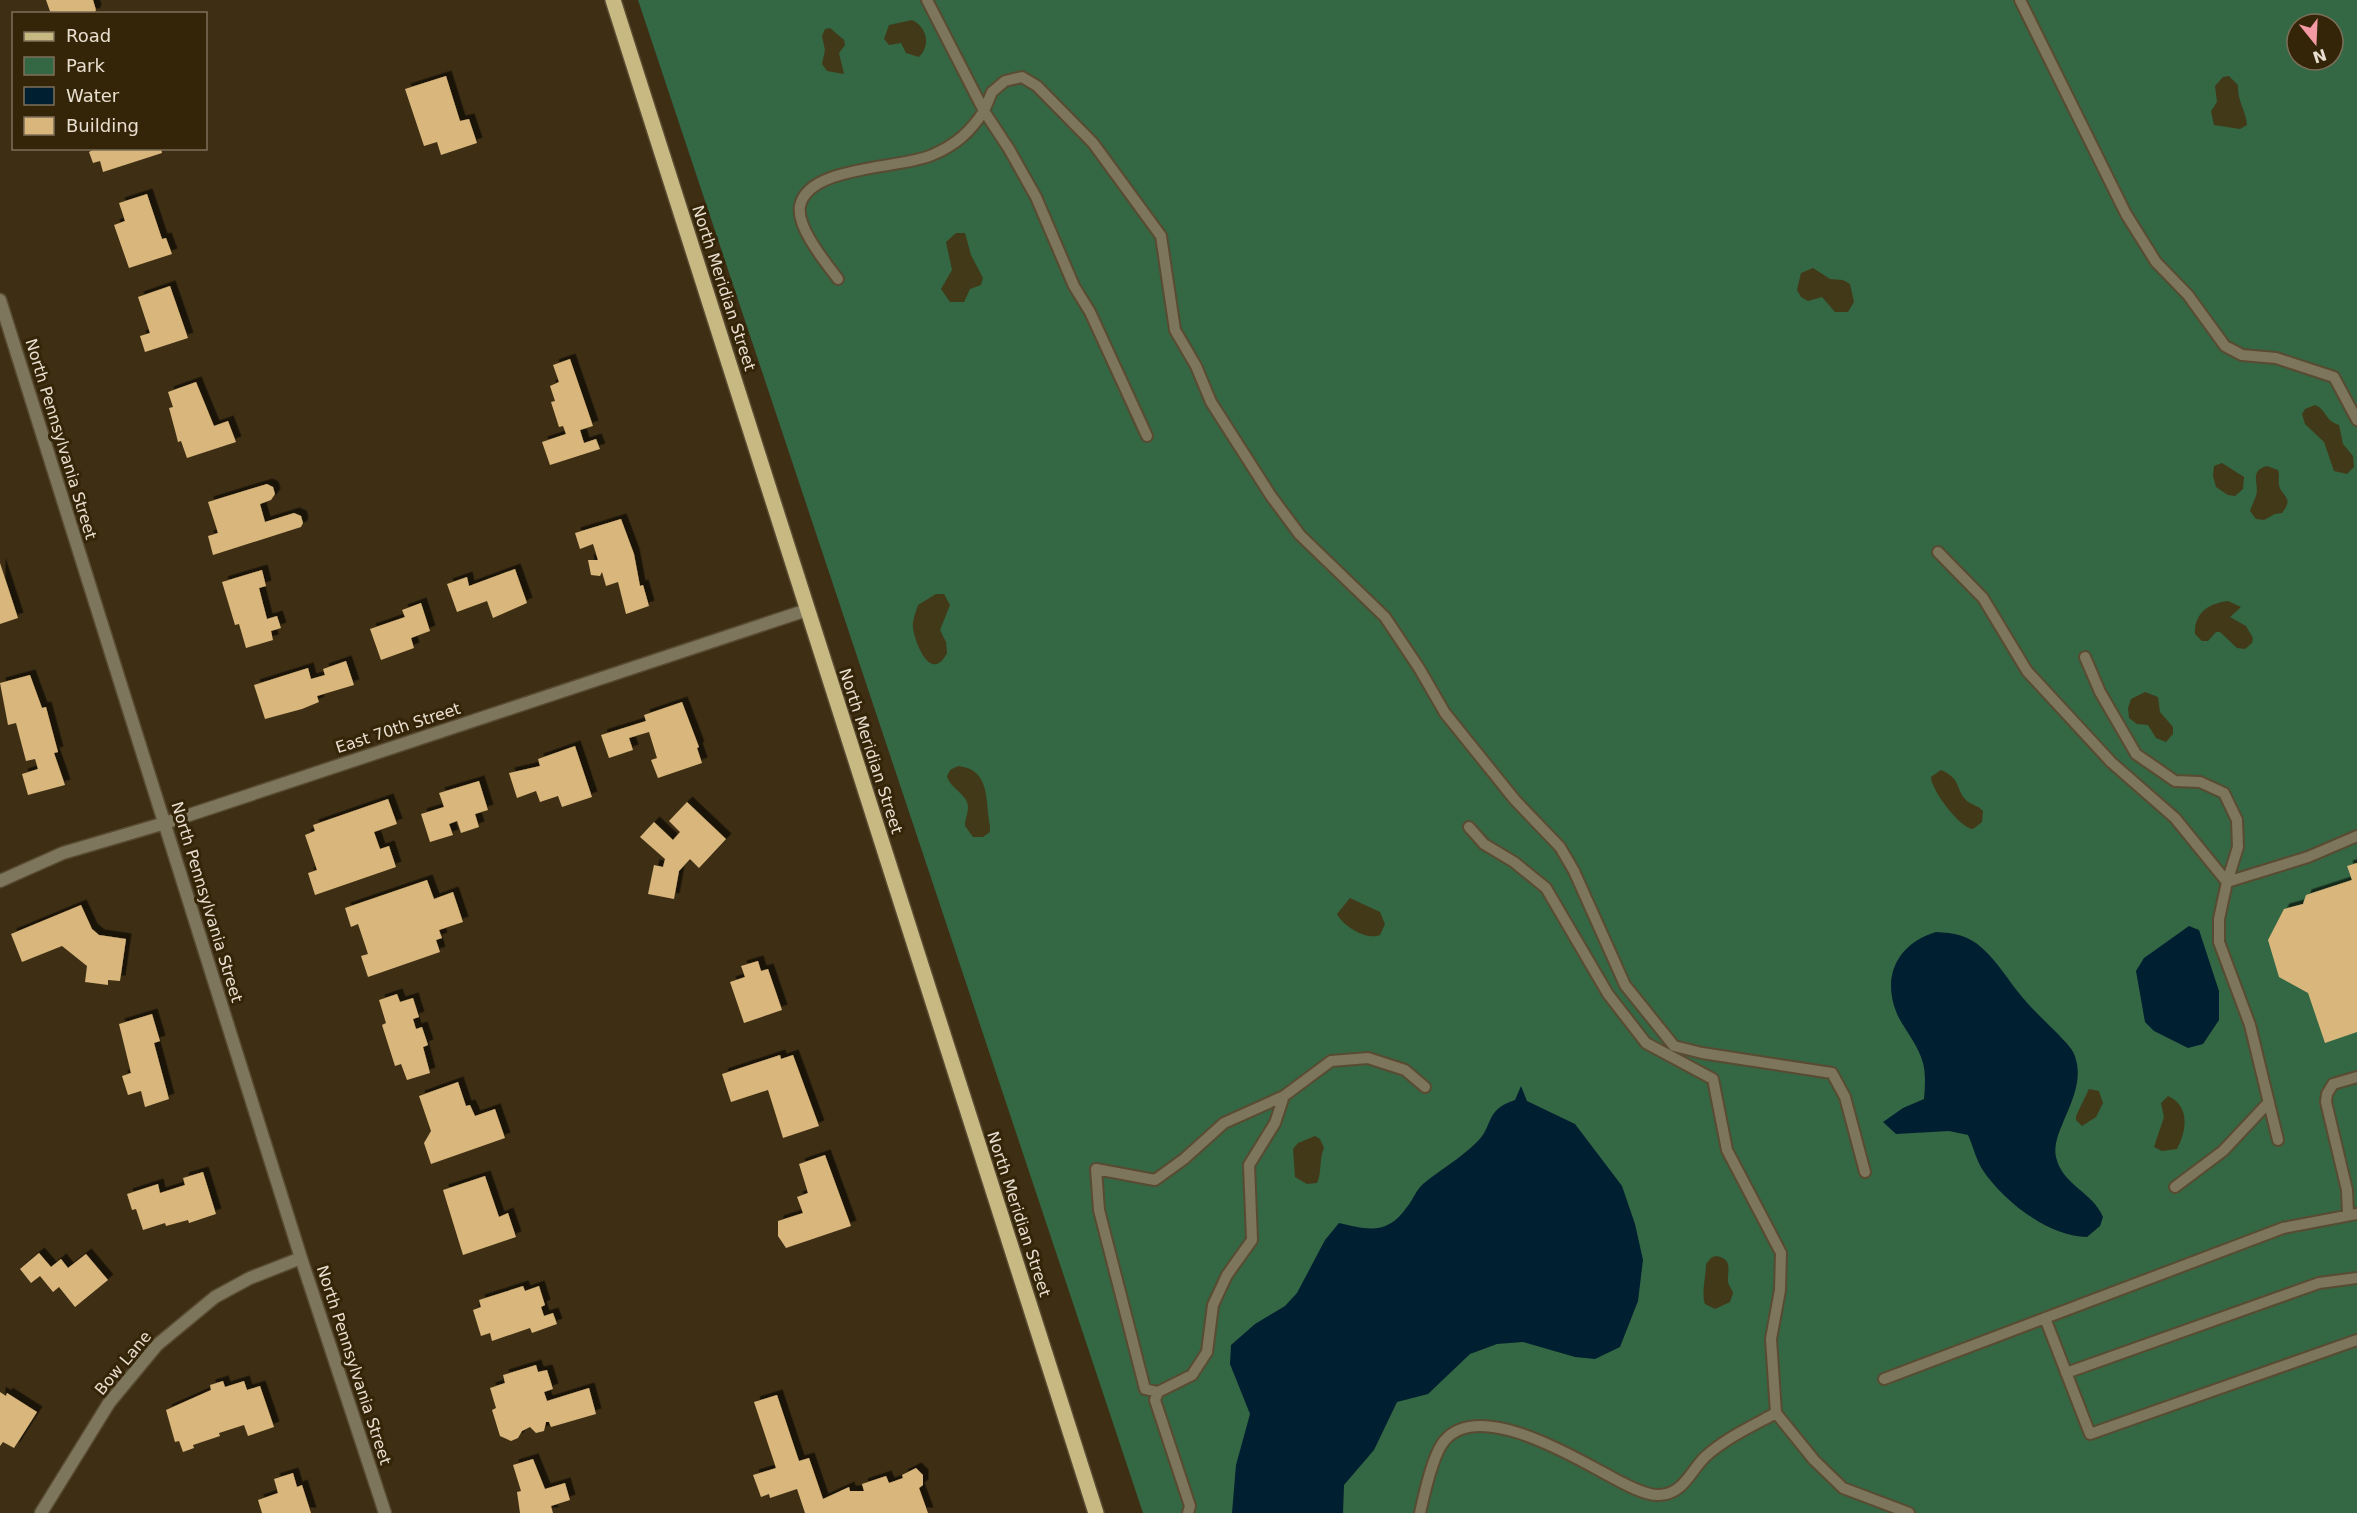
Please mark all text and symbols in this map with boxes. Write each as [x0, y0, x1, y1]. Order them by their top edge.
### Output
legend [12, 12, 207, 150]
north arrow [2285, 12, 2345, 72]
text: Road [66, 25, 111, 46]
text: N [2310, 45, 2329, 67]
text: Park [66, 55, 105, 76]
text: Water [66, 85, 120, 106]
text: Building [66, 115, 139, 136]
street label: North Meridian Street [688, 203, 760, 373]
street label: North Pennsylvania Street [21, 336, 101, 542]
street label: North Meridian Street [835, 666, 907, 836]
street label: East 70th Street [333, 699, 463, 757]
street label: North Pennsylvania Street [167, 799, 247, 1005]
street label: North Meridian Street [983, 1129, 1055, 1299]
street label: North Pennsylvania Street [313, 1263, 395, 1467]
street label: Bow Lane [91, 1327, 155, 1399]

